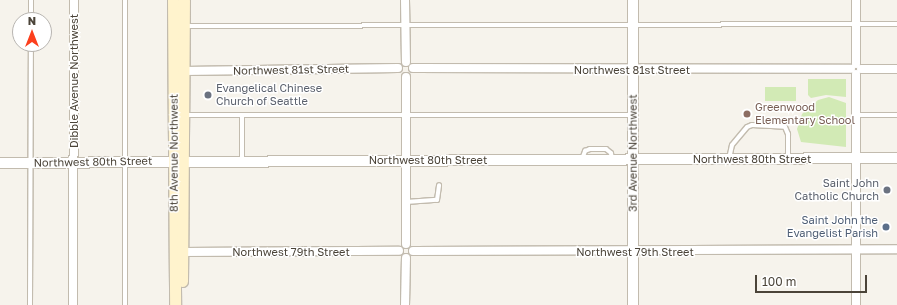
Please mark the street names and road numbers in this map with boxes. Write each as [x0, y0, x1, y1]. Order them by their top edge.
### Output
street label: Dibble Avenue Northwest [67, 14, 81, 148]
street label: Northwest 81st Street [233, 62, 349, 78]
street label: Northwest 81st Street [574, 63, 690, 77]
street label: 8th Avenue Northwest [167, 94, 181, 212]
street label: 3rd Avenue Northwest [626, 94, 640, 212]
street label: Northwest 80th Street [693, 152, 811, 166]
street label: Northwest 80th Street [369, 153, 487, 167]
street label: Northwest 80th Street [34, 154, 152, 170]
street label: Northwest 79th Street [232, 245, 350, 259]
street label: Northwest 79th Street [576, 245, 694, 259]

